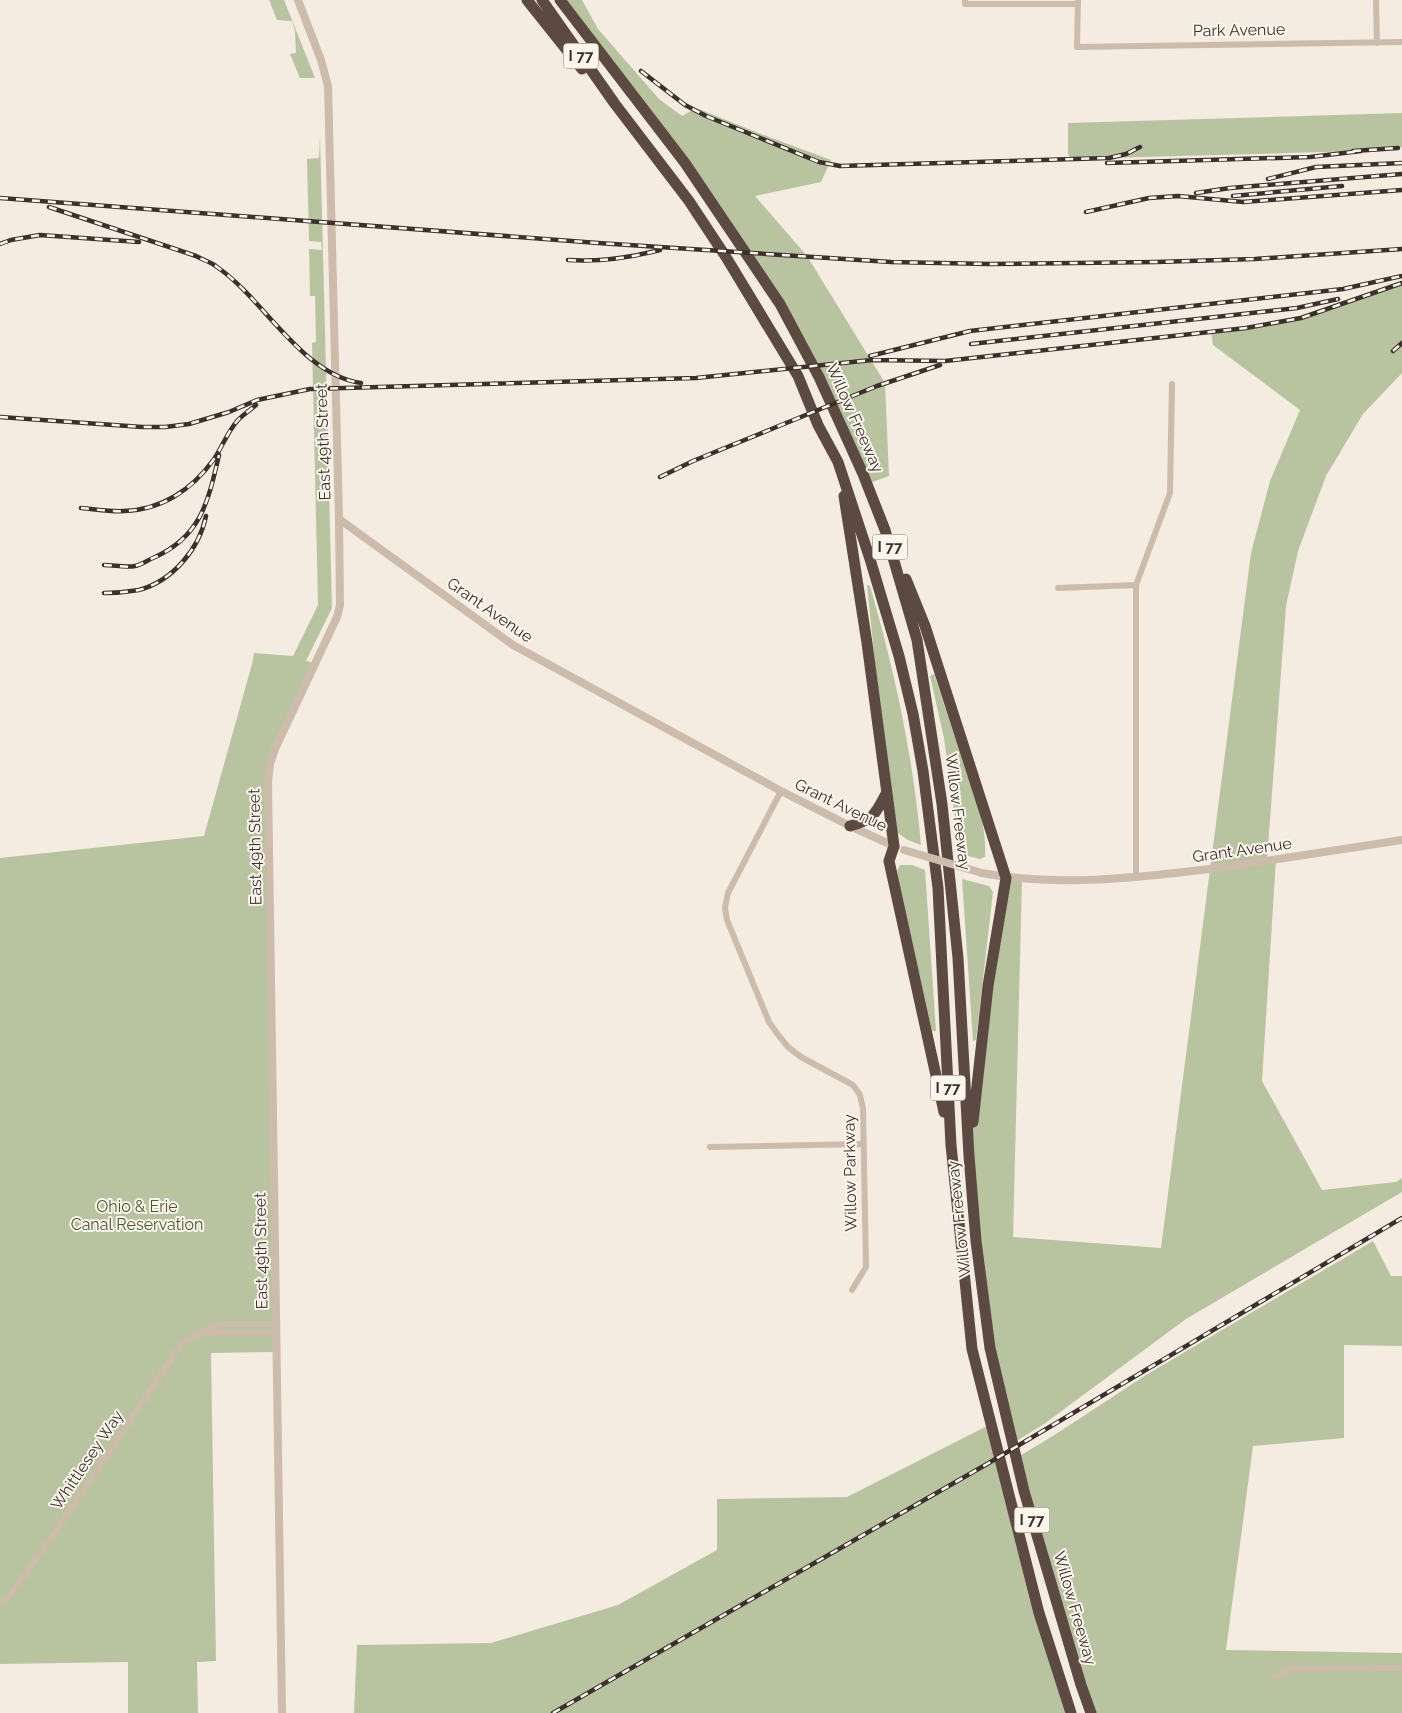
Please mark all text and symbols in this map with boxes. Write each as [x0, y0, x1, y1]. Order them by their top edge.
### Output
street label: Park Avenue [1193, 20, 1285, 40]
road number: I 77 [564, 44, 598, 68]
street label: Willow Freeway [822, 360, 888, 476]
street label: East 49th Street [311, 383, 335, 501]
road number: I 77 [872, 534, 908, 560]
street label: Grant Avenue [444, 574, 536, 646]
street label: Willow Freeway [941, 753, 975, 872]
street label: Grant Avenue [792, 775, 890, 835]
street label: East 49th Street [244, 788, 266, 906]
street label: Grant Avenue [1191, 834, 1293, 866]
road number: I 77 [930, 1076, 966, 1100]
street label: Willow Parkway [839, 1114, 861, 1232]
street label: Willow Freeway [943, 1159, 975, 1278]
street label: East 49th Street [250, 1192, 272, 1310]
park label: Ohio & Erie Canal Reservation [71, 1197, 203, 1234]
street label: Whittlesey Way [47, 1406, 127, 1513]
road number: I 77 [1014, 1508, 1050, 1532]
street label: Willow Freeway [1050, 1549, 1100, 1667]

